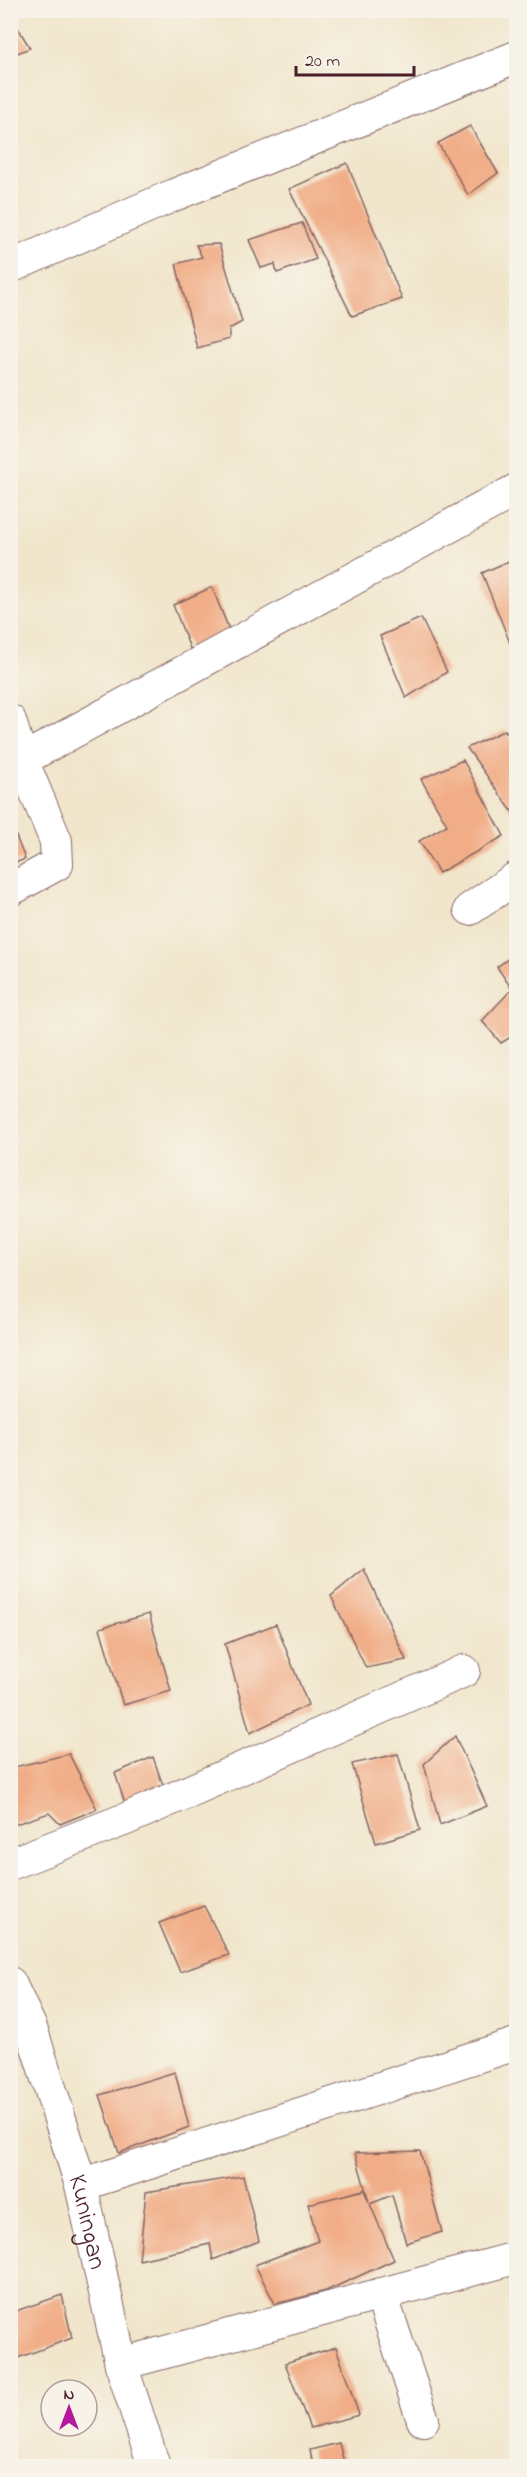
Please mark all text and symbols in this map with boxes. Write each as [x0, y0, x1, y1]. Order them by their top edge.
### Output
scale bar [296, 39, 414, 77]
text: 20 m [305, 49, 340, 75]
street label: Kuningan [57, 2170, 115, 2273]
north arrow [39, 2378, 99, 2438]
text: N [64, 2383, 75, 2407]

